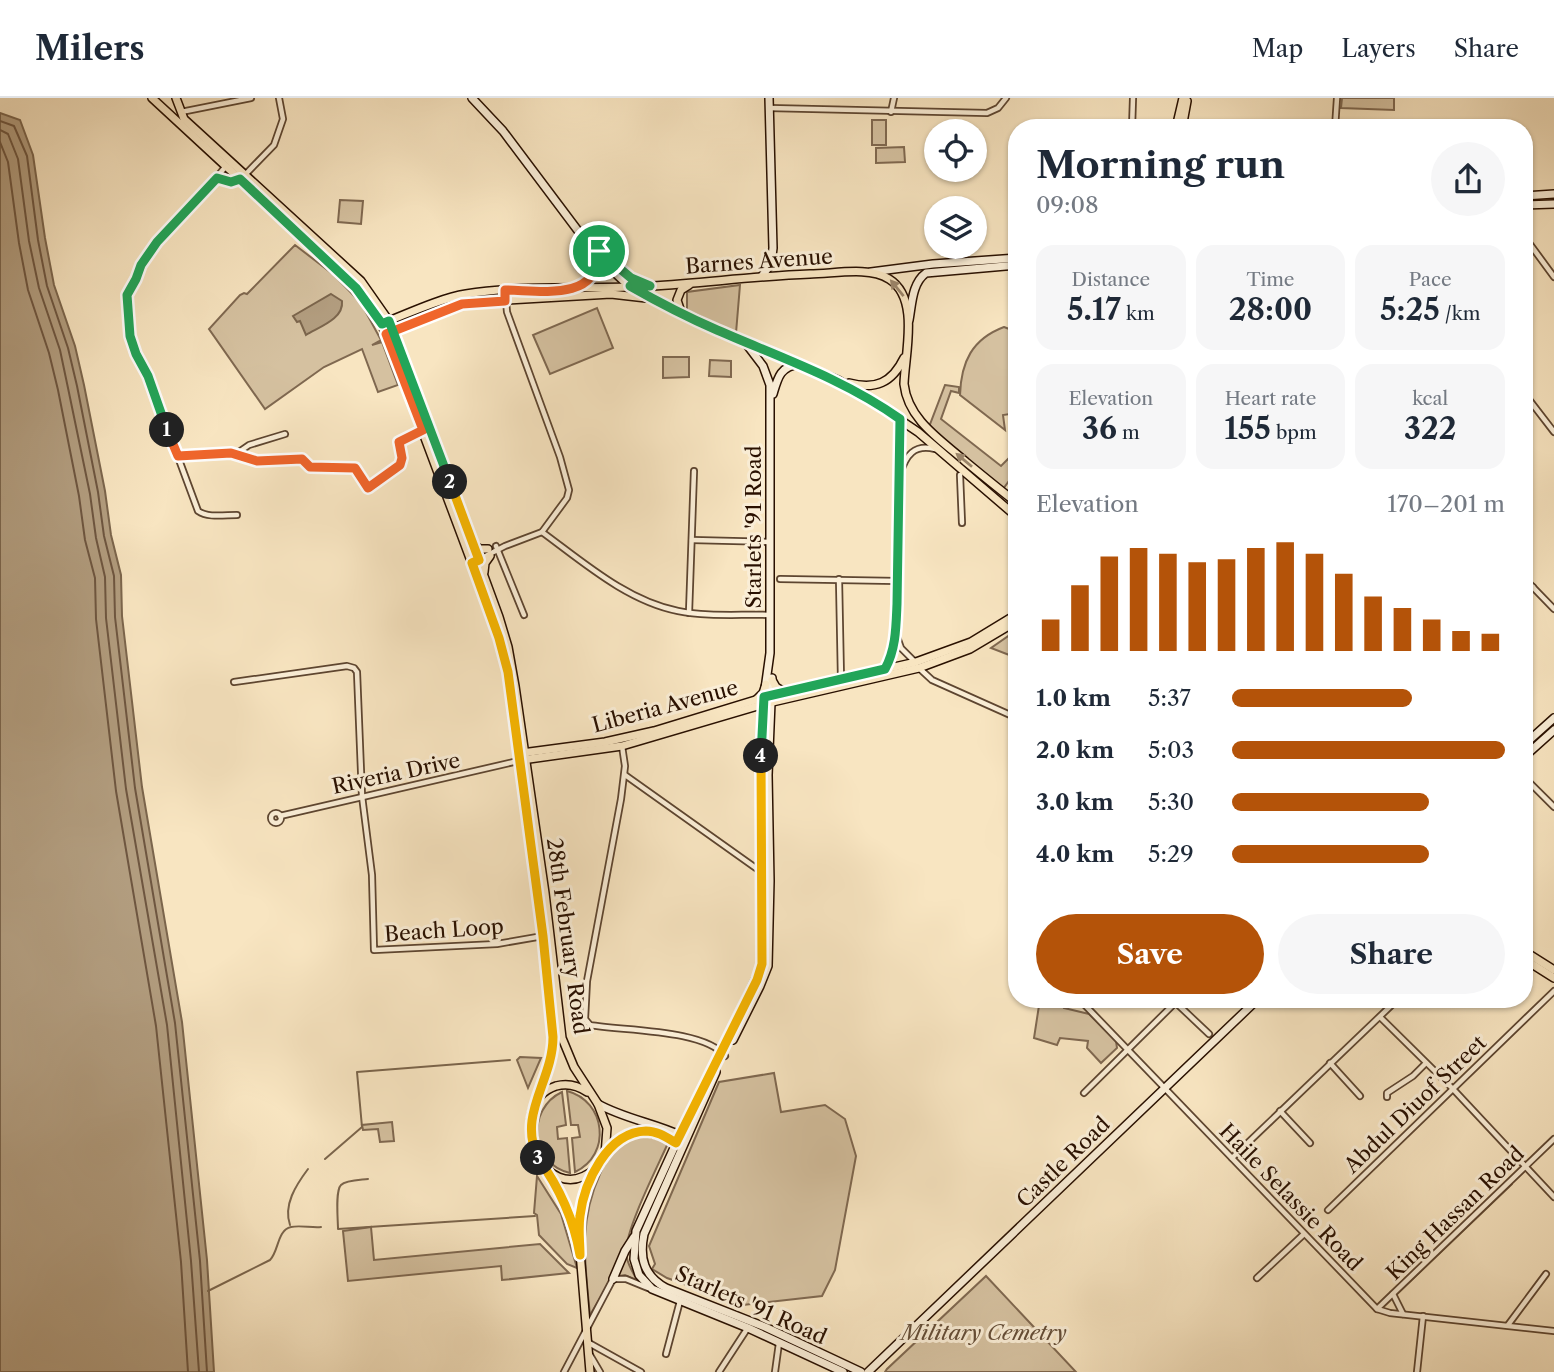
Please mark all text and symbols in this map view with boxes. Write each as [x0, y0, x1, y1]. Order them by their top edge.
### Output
text: Milers [35, 28, 145, 69]
text: Map [1252, 34, 1303, 63]
text: Layers [1341, 34, 1416, 63]
text: Share [1454, 34, 1519, 63]
map controls [924, 119, 987, 259]
button: locate [924, 119, 987, 182]
text: Morning run [1036, 141, 1285, 188]
button: share [1431, 142, 1505, 216]
text: 09:08 [1036, 191, 1099, 219]
button: layers [924, 196, 987, 259]
pin [569, 221, 629, 281]
icon: arrive [580, 232, 618, 270]
street label: Barnes Avenue [684, 243, 834, 279]
text: Distance [1072, 268, 1150, 291]
text: Time [1246, 268, 1295, 291]
text: Pace [1409, 268, 1452, 291]
one-way arrow [889, 280, 904, 298]
text: 5.17 [1067, 291, 1121, 328]
text: 28:00 [1229, 291, 1312, 328]
text: 5:25 [1380, 291, 1440, 328]
text: km [1121, 302, 1155, 325]
text: /km [1440, 302, 1480, 325]
text: Elevation [1068, 387, 1153, 410]
text: Heart rate [1225, 387, 1316, 410]
text: kcal [1412, 387, 1448, 410]
text: 36 [1082, 410, 1117, 447]
text: 155 [1224, 410, 1271, 447]
text: 322 [1404, 410, 1456, 447]
pin: 1 [150, 412, 184, 448]
text: 1 [162, 418, 171, 441]
text: m [1117, 421, 1140, 444]
text: bpm [1271, 421, 1317, 444]
street label: Starlets '91 Road [741, 445, 766, 609]
one-way arrow [955, 452, 973, 468]
pin: 2 [433, 464, 468, 500]
text: 2 [444, 470, 455, 493]
text: Elevation [1036, 490, 1139, 518]
text: 170–201 m [1387, 490, 1505, 518]
street label: Liberia Avenue [589, 675, 741, 737]
text: 1.0 km [1036, 684, 1111, 712]
text: 5:37 [1148, 684, 1191, 712]
text: 2.0 km [1036, 736, 1114, 764]
text: 5:03 [1148, 736, 1194, 764]
pin: 4 [744, 738, 778, 774]
text: 4 [755, 744, 766, 767]
street label: Riveria Drive [330, 747, 462, 799]
text: 3.0 km [1036, 788, 1114, 816]
text: 5:30 [1148, 788, 1194, 816]
street label: 28th February Road [542, 836, 594, 1036]
text: 4.0 km [1036, 840, 1114, 868]
text: 5:29 [1148, 840, 1194, 868]
street label: Beach Loop [383, 913, 505, 947]
button: Save [1036, 914, 1264, 994]
button: Share [1278, 914, 1505, 994]
street label: Abdul Diuof Street [1338, 1029, 1492, 1179]
street label: Castle Road [1011, 1111, 1115, 1212]
street label: Haile Selassie Road [1214, 1118, 1368, 1276]
pin: 3 [520, 1140, 556, 1176]
street label: King Hassan Road [1381, 1141, 1529, 1285]
text: 3 [532, 1146, 543, 1169]
street label: Starlets '91 Road [671, 1260, 831, 1350]
park label: Military Cemetry [898, 1320, 1067, 1345]

